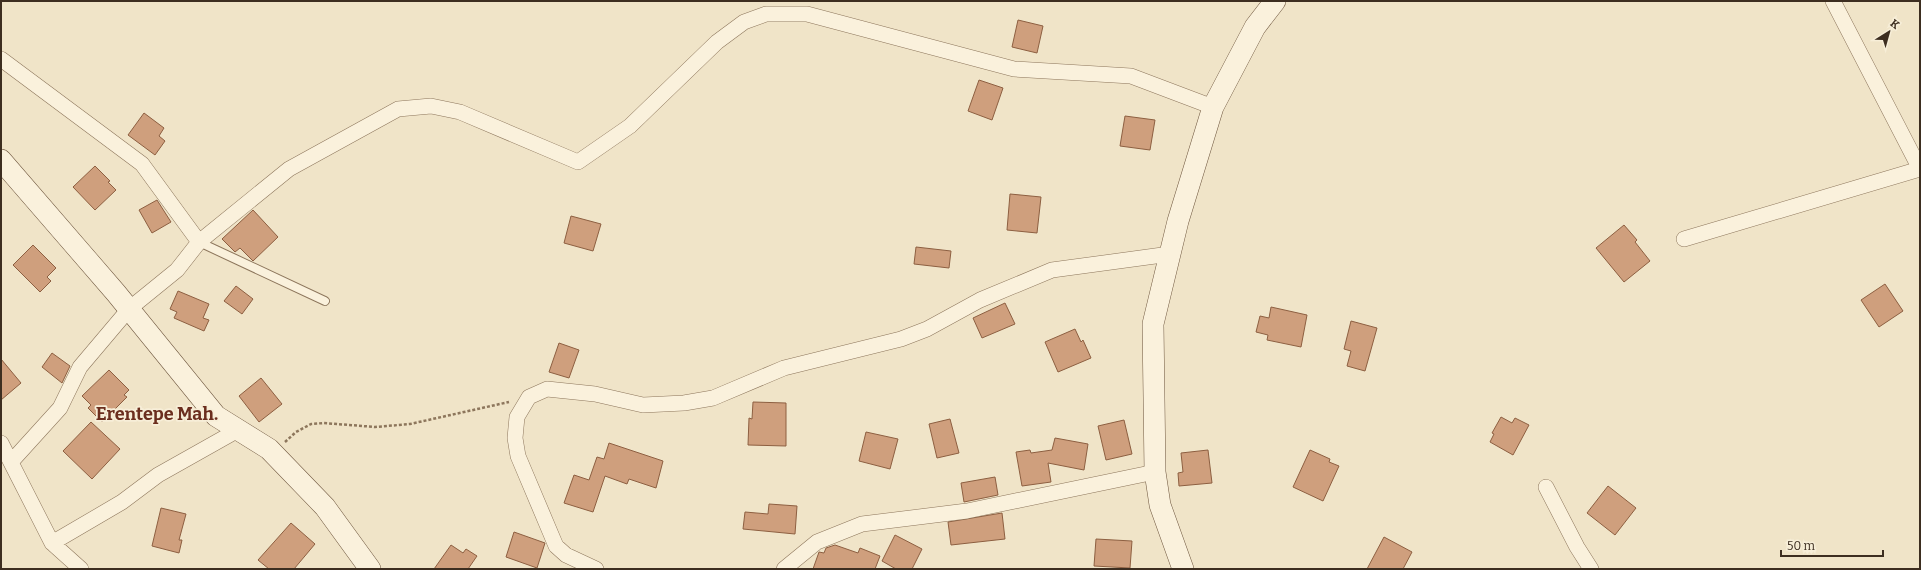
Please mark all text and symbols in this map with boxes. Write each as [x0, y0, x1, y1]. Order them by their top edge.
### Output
north arrow [1869, 12, 1909, 52]
text: K [1888, 17, 1902, 32]
district label: Erentepe Mah. [96, 403, 218, 425]
scale bar [1781, 532, 1883, 558]
text: 50 m [1787, 539, 1816, 553]

